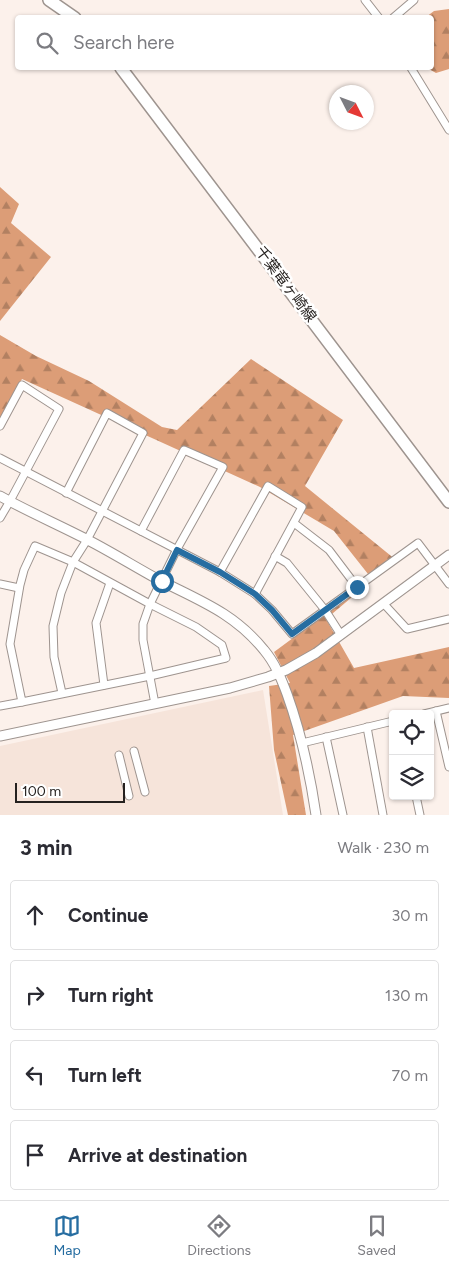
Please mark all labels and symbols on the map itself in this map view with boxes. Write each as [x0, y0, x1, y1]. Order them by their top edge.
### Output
north arrow [329, 85, 374, 130]
street label: 千葉竜ヶ崎線 [252, 243, 320, 325]
route start [151, 570, 174, 593]
route end [346, 576, 369, 599]
scale bar [15, 780, 125, 803]

